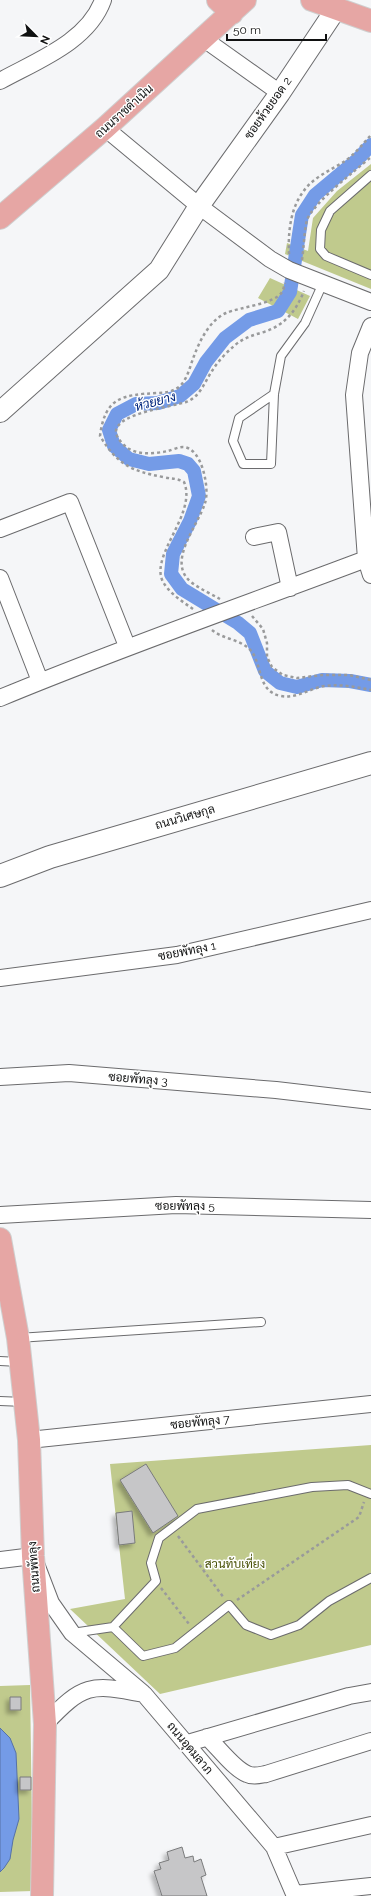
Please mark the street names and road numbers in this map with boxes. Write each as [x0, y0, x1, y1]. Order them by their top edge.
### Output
street label: ซอยห้วยยอด 2 [242, 74, 294, 142]
street label: ถนนราชดำเนิน [92, 81, 156, 141]
street label: ถนนวิเศษกุล [154, 802, 217, 834]
street label: ซอยพัทลุง 1 [157, 939, 217, 965]
street label: ซอยพัทลุง 3 [107, 1069, 168, 1091]
street label: ซอยพัทลุง 5 [155, 1199, 215, 1215]
street label: ซอยพัทลุง 7 [170, 1412, 231, 1434]
street label: ถนนพัทลุง [25, 1541, 45, 1593]
street label: ถนนอุดมลาภ [163, 1719, 216, 1778]

